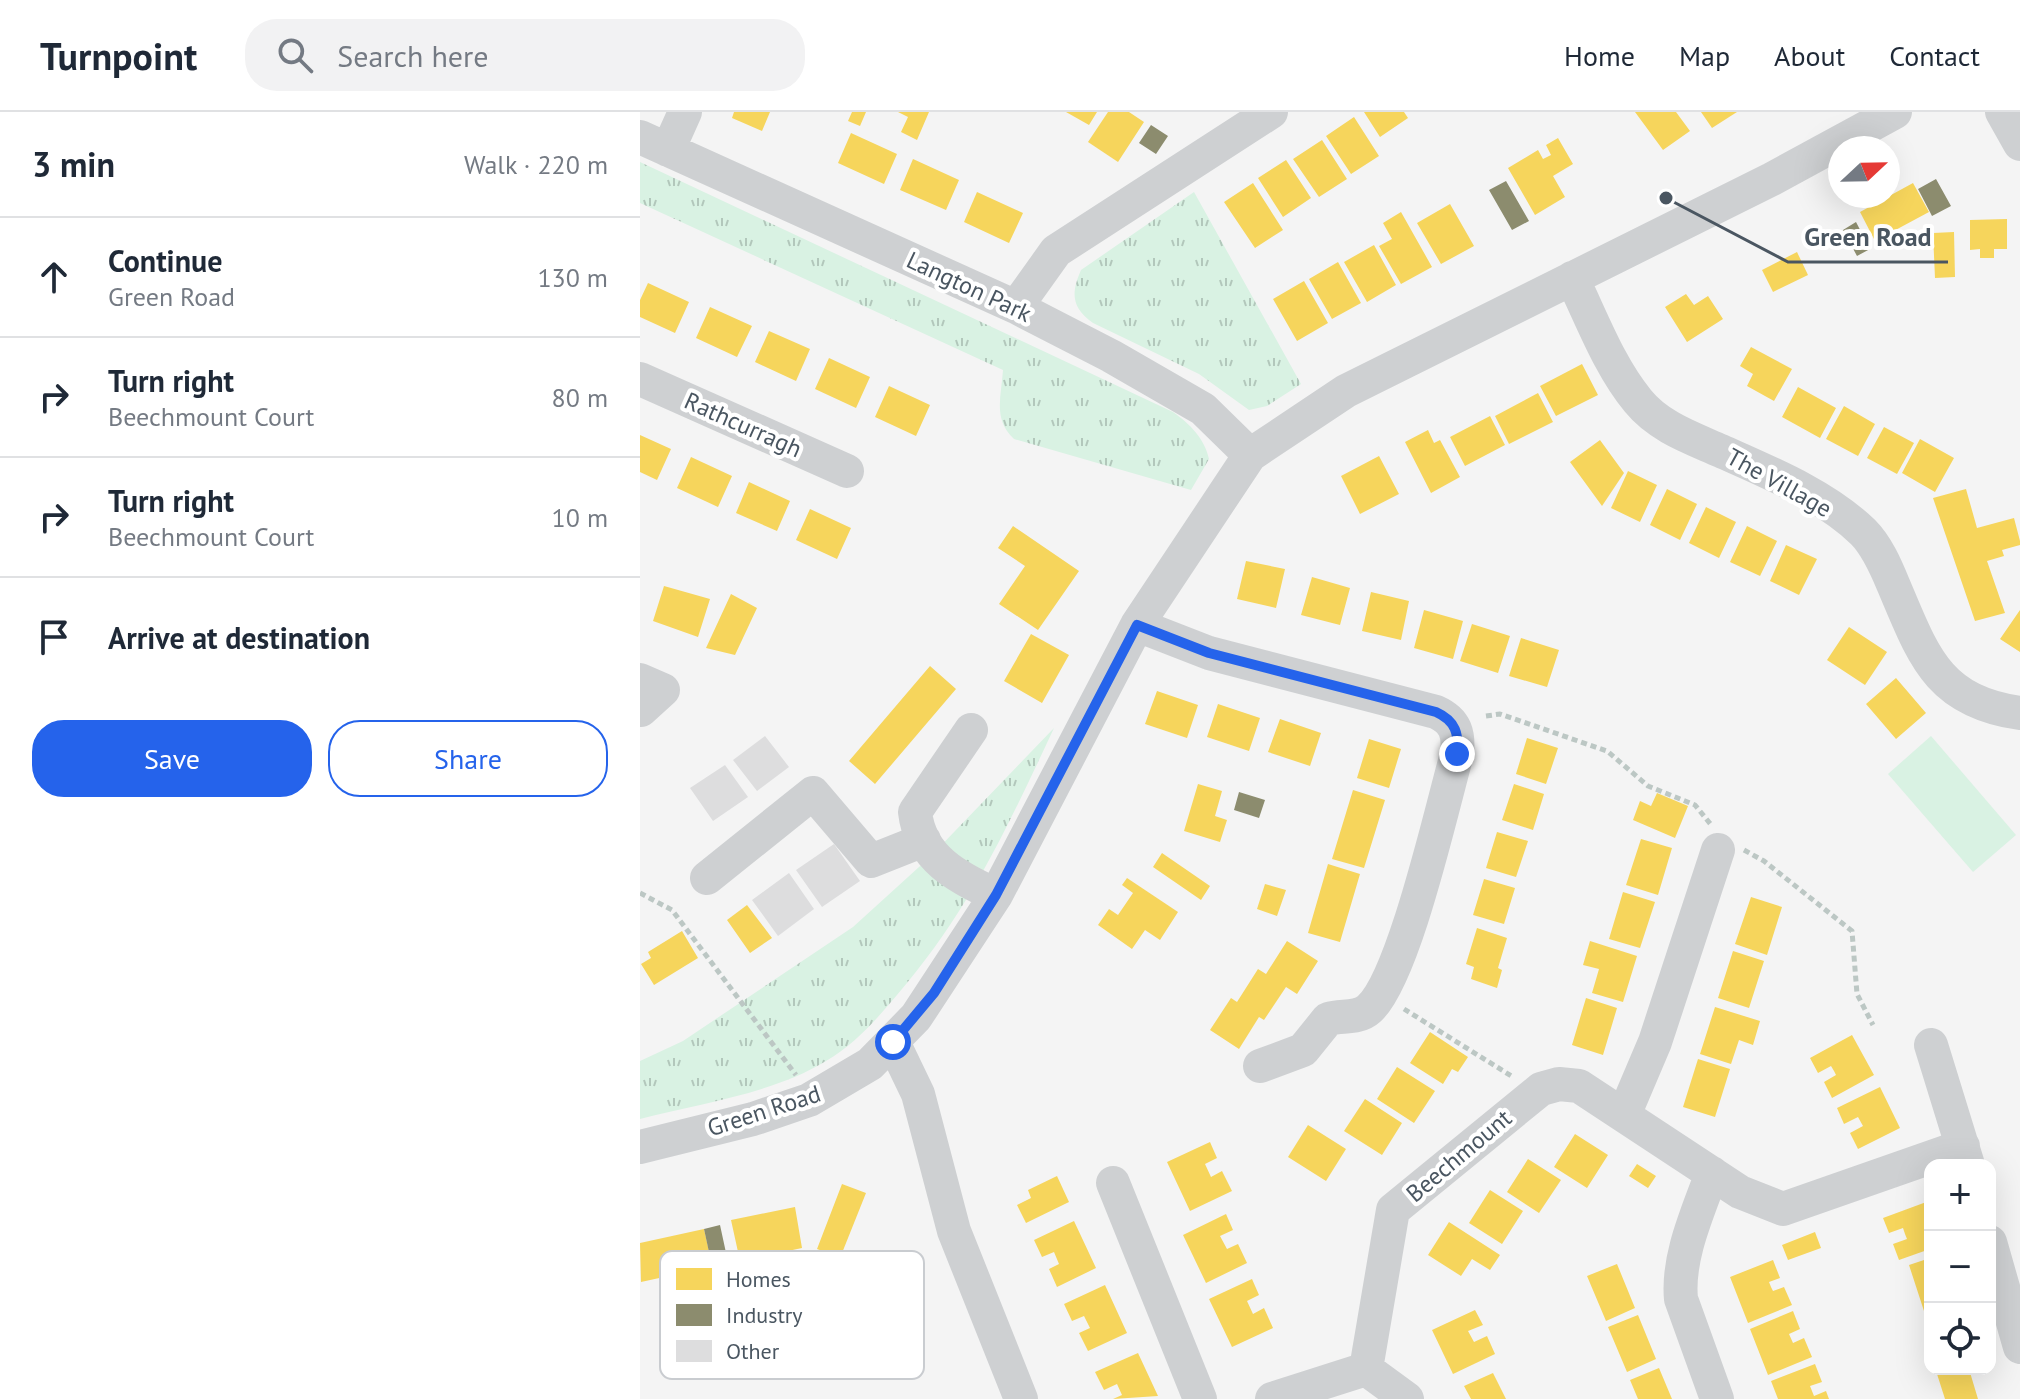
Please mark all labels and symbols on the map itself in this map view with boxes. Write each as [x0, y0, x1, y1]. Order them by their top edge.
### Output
north arrow [1828, 136, 1900, 208]
callout: Green Road [1788, 212, 1948, 262]
text: Green Road [1804, 220, 1932, 253]
street label: Langton Park [902, 244, 1037, 329]
street label: Rathcurragh [680, 385, 807, 464]
street label: The Village [1721, 441, 1837, 524]
route end [1439, 736, 1475, 772]
route start [875, 1024, 911, 1060]
street label: Green Road [703, 1078, 824, 1143]
street label: Beechmount [1400, 1102, 1518, 1209]
legend [660, 1251, 924, 1379]
text: Homes [726, 1265, 791, 1293]
text: Industry [726, 1301, 803, 1329]
text: Other [726, 1337, 780, 1365]

